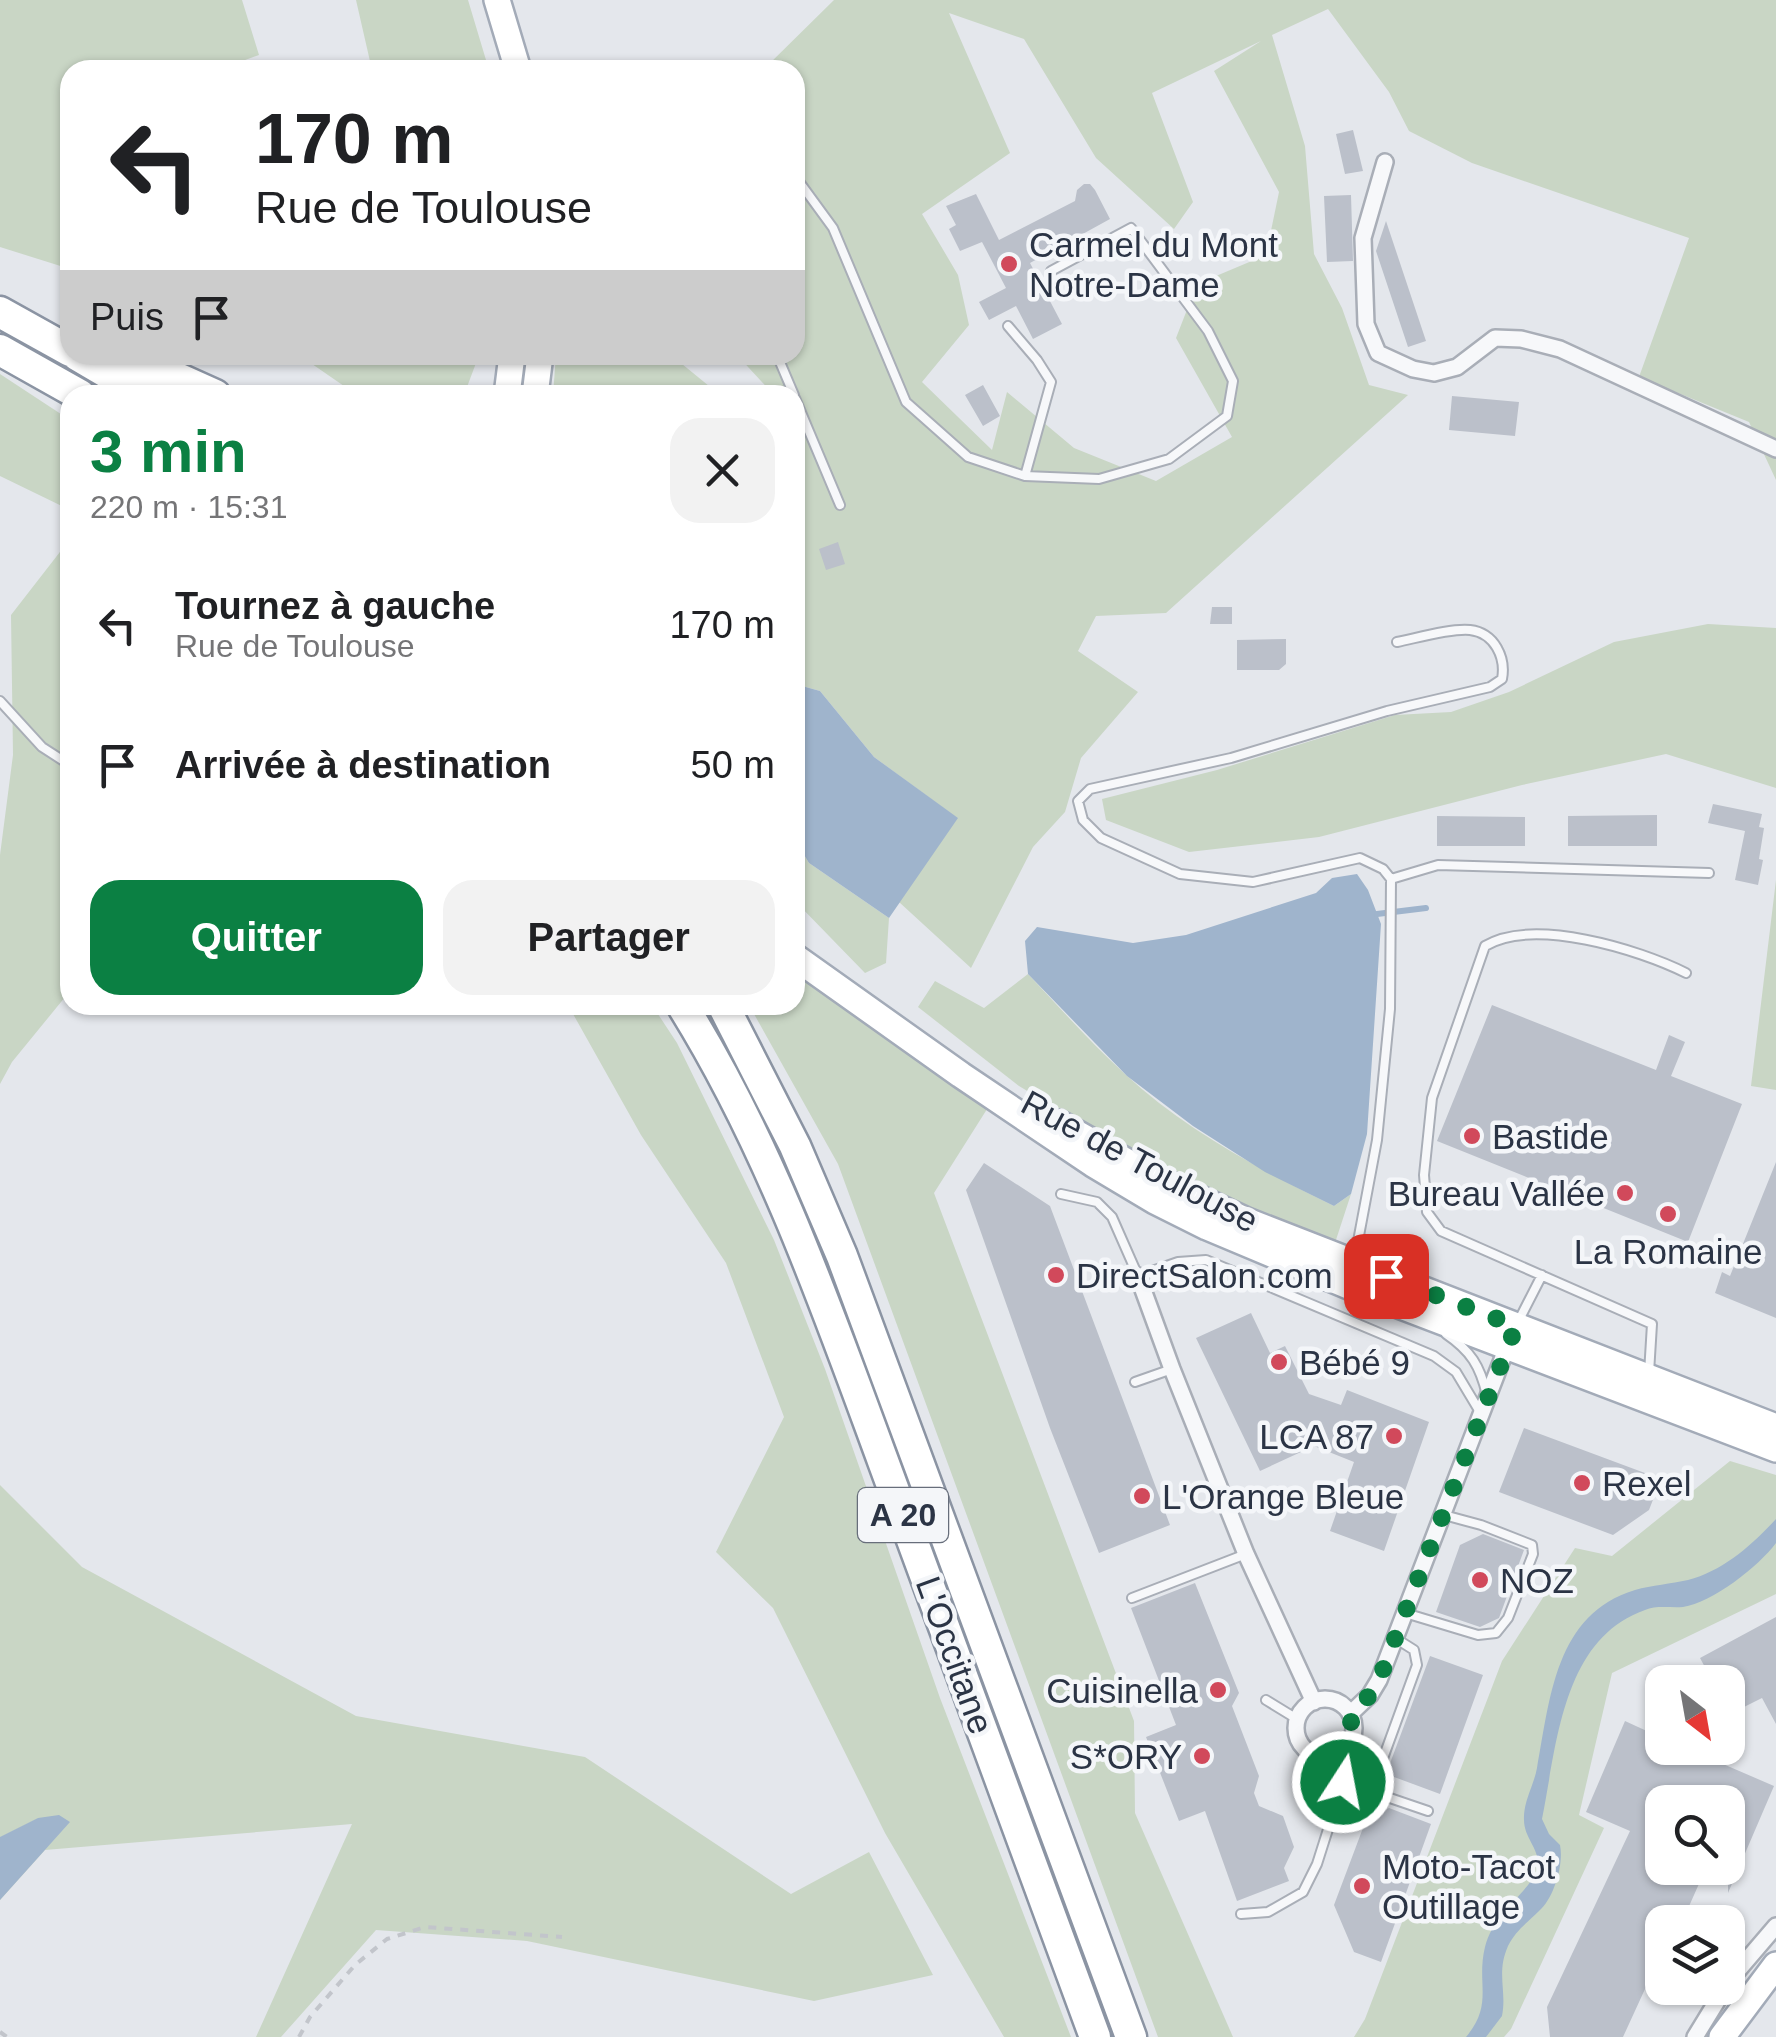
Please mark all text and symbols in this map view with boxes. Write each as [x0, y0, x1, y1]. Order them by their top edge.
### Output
icon: left [90, 100, 220, 230]
text: 170 m [255, 100, 453, 178]
text: Rue de Toulouse [255, 182, 592, 233]
place label: Carmel du Mont Notre-Dame [1029, 225, 1278, 304]
marker: Carmel du Mont Notre-Dame [998, 253, 1020, 275]
icon: arrive [184, 290, 239, 345]
text: Puis [90, 296, 164, 338]
text: 3 min [90, 418, 247, 485]
button: close [670, 418, 775, 523]
text: 220 m · 15:31 [90, 489, 287, 525]
text: Tournez à gauche [175, 585, 495, 627]
icon: left [90, 598, 145, 653]
text: 170 m [669, 604, 775, 646]
text: Rue de Toulouse [175, 628, 415, 664]
icon: arrive [90, 738, 145, 793]
text: Arrivée à destination [175, 744, 551, 786]
text: 50 m [691, 744, 775, 786]
button: Quitter [90, 880, 423, 995]
button: Partager [443, 880, 775, 995]
street label: Rue de Toulouse [1015, 1082, 1265, 1240]
place label: Bastide [1492, 1117, 1609, 1156]
marker: Bastide [1461, 1125, 1483, 1147]
place label: Bureau Vallée [1388, 1174, 1605, 1213]
marker: Bureau Vallée [1614, 1182, 1636, 1204]
marker: La Romaine [1657, 1203, 1679, 1225]
place label: La Romaine [1574, 1232, 1762, 1271]
pin [1344, 1234, 1429, 1319]
icon: arrive [1359, 1249, 1414, 1304]
place label: DirectSalon.com [1076, 1256, 1333, 1295]
marker: DirectSalon.com [1045, 1264, 1067, 1286]
place label: Bébé 9 [1299, 1343, 1410, 1382]
marker: Bébé 9 [1268, 1351, 1290, 1373]
place label: LCA 87 [1259, 1417, 1374, 1456]
marker: LCA 87 [1383, 1425, 1405, 1447]
place label: Rexel [1602, 1464, 1691, 1503]
marker: Rexel [1571, 1472, 1593, 1494]
place label: L'Orange Bleue [1162, 1477, 1404, 1516]
marker: L'Orange Bleue [1131, 1485, 1153, 1507]
road number: A 20 [858, 1488, 948, 1542]
place label: NOZ [1500, 1561, 1574, 1600]
marker: NOZ [1469, 1569, 1491, 1591]
street label: L'Occitane [909, 1571, 1001, 1739]
north arrow [1645, 1665, 1745, 1765]
map controls [1645, 1665, 1745, 2005]
place label: Cuisinella [1046, 1671, 1199, 1710]
marker: Cuisinella [1207, 1679, 1229, 1701]
position arrow [1291, 1730, 1395, 1834]
place label: S*ORY [1070, 1737, 1182, 1776]
marker: S*ORY [1191, 1745, 1213, 1767]
button: search [1645, 1785, 1745, 1885]
place label: Moto-Tacot Outillage [1382, 1847, 1555, 1926]
marker: Moto-Tacot Outillage [1351, 1875, 1373, 1897]
button: layers [1645, 1905, 1745, 2005]

